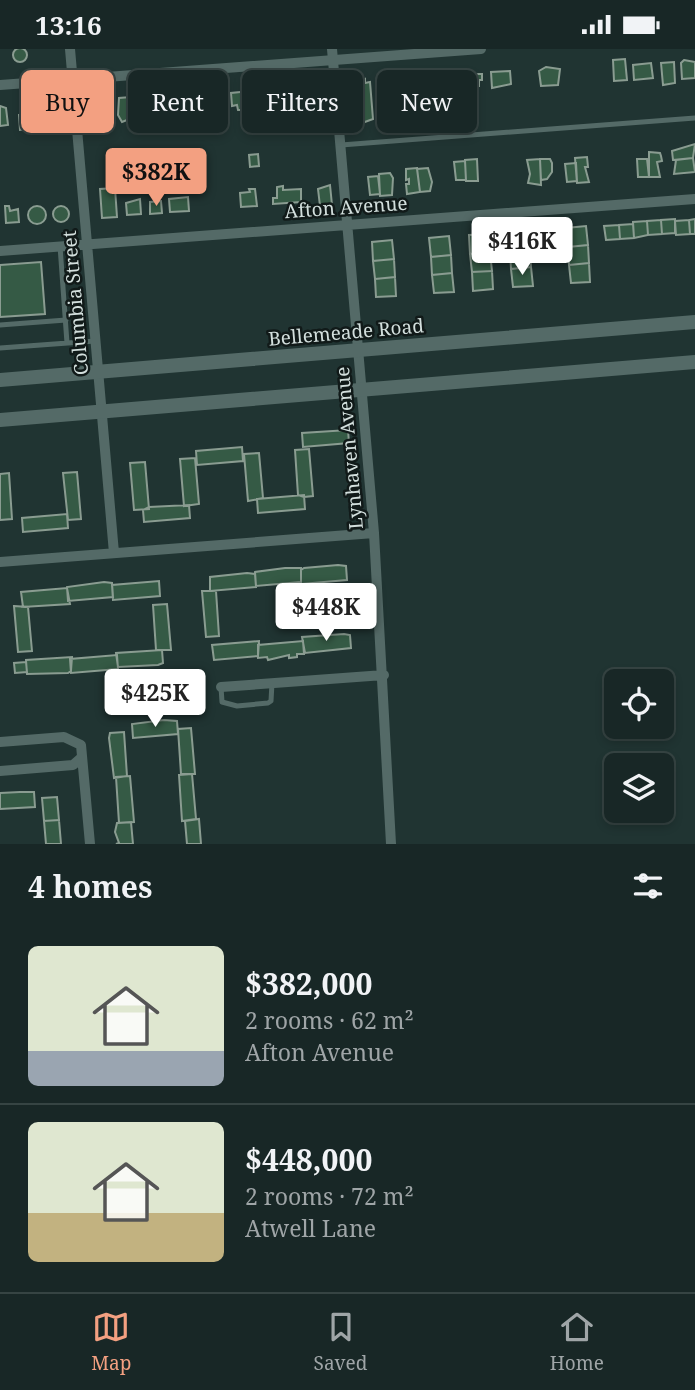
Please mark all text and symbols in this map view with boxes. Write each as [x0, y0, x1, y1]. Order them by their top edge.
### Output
text: 13:16 [35, 7, 102, 43]
chip: Buy [21, 70, 114, 133]
chip: Rent [128, 70, 228, 133]
chip: Filters [242, 70, 363, 133]
chip: New [377, 70, 477, 133]
pin: $382K [107, 149, 205, 208]
text: $382K [122, 155, 190, 187]
street label: Afton Avenue [284, 190, 408, 224]
pin: $416K [473, 217, 571, 277]
text: $416K [488, 224, 556, 256]
street label: Columbia Street [56, 229, 94, 376]
street label: Bellemeade Road [267, 312, 425, 352]
street label: Lynhaven Avenue [329, 366, 369, 530]
pin: $448K [277, 583, 375, 643]
text: $448K [292, 590, 360, 622]
pin: $425K [106, 669, 204, 729]
map controls [604, 669, 674, 823]
button: locate [604, 669, 674, 739]
text: $425K [121, 676, 189, 708]
button: layers [604, 753, 674, 823]
text: 4 homes [28, 866, 152, 907]
icon: filters [629, 867, 667, 905]
text: $382,000 [245, 963, 372, 1004]
icon: home [84, 974, 168, 1058]
text: 2 rooms · 62 m² [245, 1004, 414, 1036]
text: Afton Avenue [245, 1036, 394, 1068]
text: $448,000 [245, 1139, 372, 1180]
icon: home [84, 1150, 168, 1234]
text: 2 rooms · 72 m² [245, 1180, 414, 1212]
text: Atwell Lane [245, 1212, 376, 1244]
tab: Map [91, 1308, 131, 1376]
tab: Saved [314, 1308, 367, 1376]
tab: Home [550, 1308, 604, 1376]

